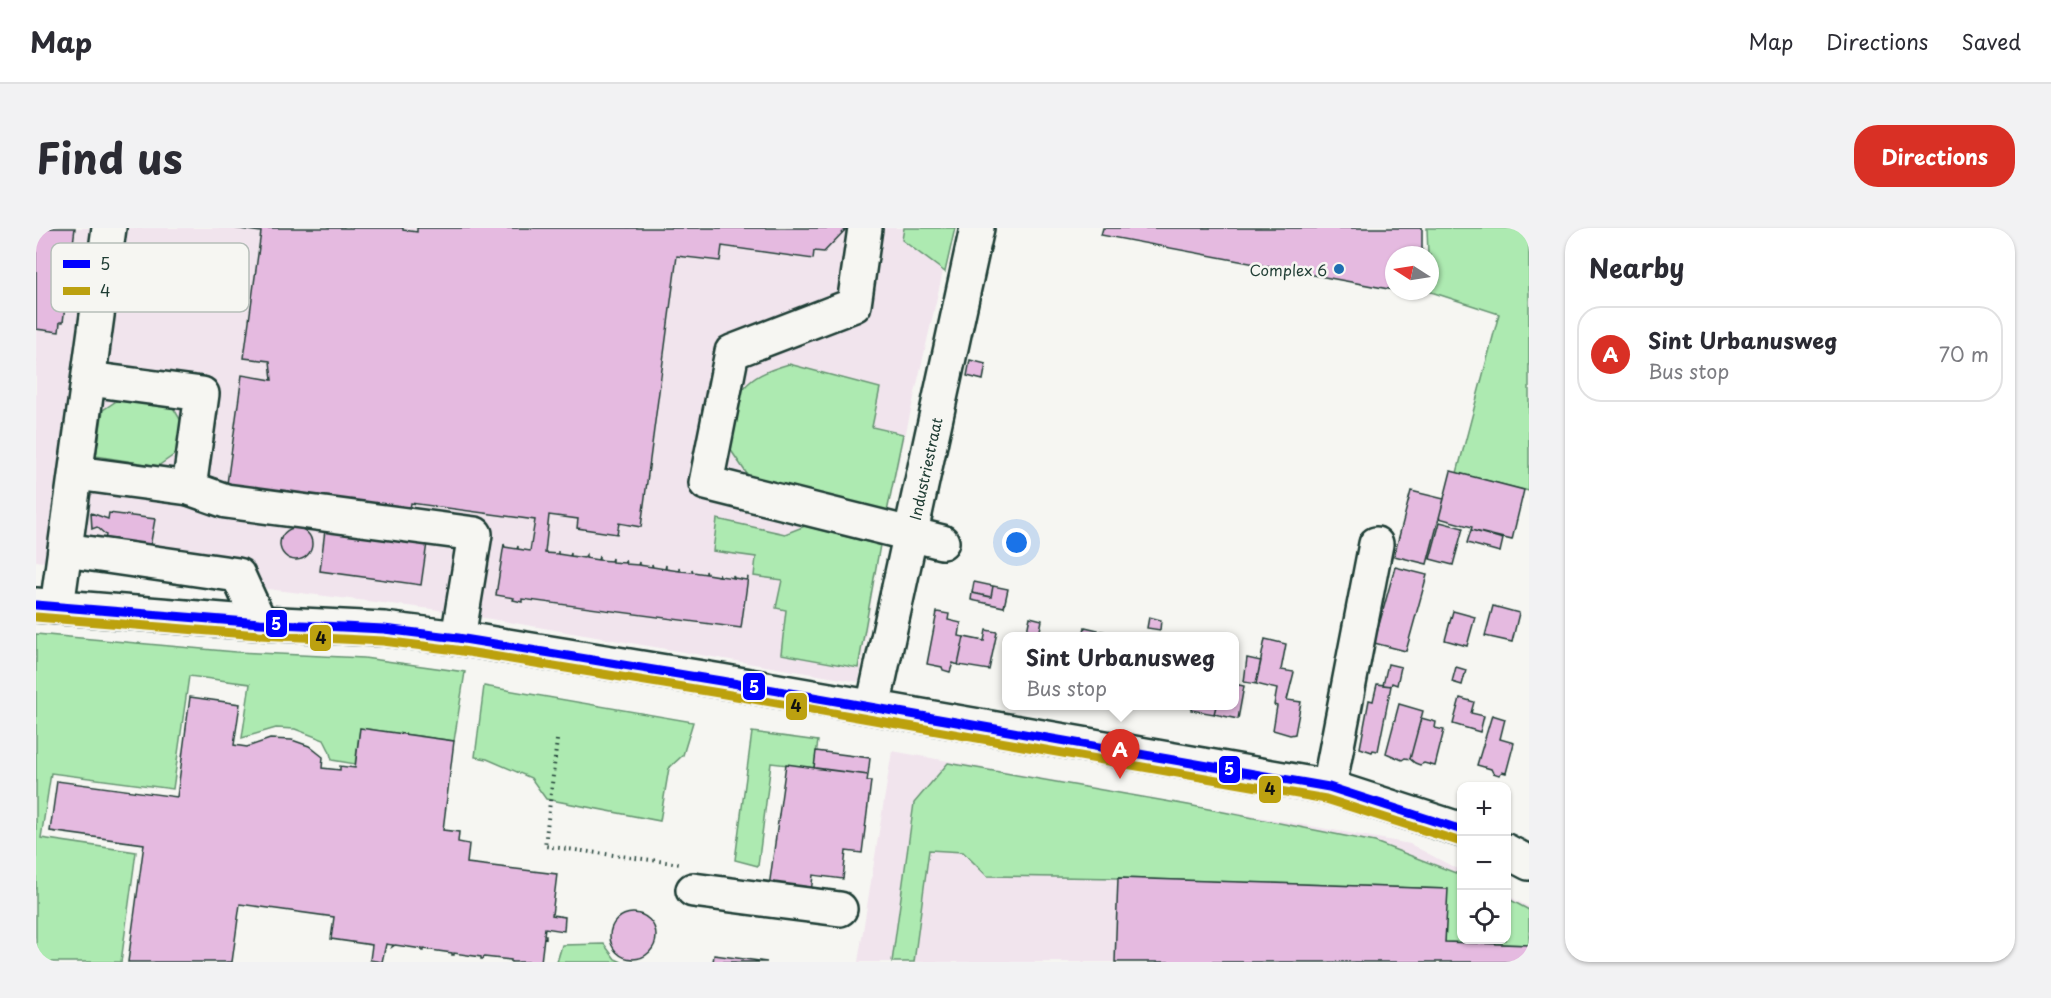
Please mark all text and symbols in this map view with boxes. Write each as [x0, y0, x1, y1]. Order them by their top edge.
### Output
text: Map [30, 20, 92, 63]
text: Map [1748, 25, 1793, 57]
text: Directions [1826, 25, 1928, 57]
text: Saved [1961, 25, 2021, 57]
text: Find us [36, 125, 183, 188]
button: Directions [1854, 125, 2015, 187]
legend [51, 243, 249, 312]
north arrow [1385, 246, 1439, 300]
text: Nearby [1589, 248, 1684, 287]
text: 5 [100, 251, 110, 275]
place label: Complex 6 [1250, 258, 1327, 281]
marker: Complex 6 [1332, 262, 1346, 276]
text: 4 [100, 278, 111, 302]
text: Sint Urbanusweg [1648, 323, 1837, 356]
text: A [1603, 339, 1618, 369]
text: 70 m [1939, 339, 1989, 369]
text: Bus stop [1648, 356, 1729, 386]
street label: Industriestraat [902, 415, 947, 522]
your location [1002, 528, 1031, 557]
line badge: 5 [265, 609, 288, 638]
text: 5 [271, 611, 281, 635]
line badge: 4 [309, 624, 332, 652]
text: 4 [316, 625, 327, 649]
popup [1002, 632, 1239, 710]
text: Sint Urbanusweg [1026, 640, 1215, 673]
line badge: 5 [742, 672, 766, 701]
text: Bus stop [1026, 673, 1107, 703]
text: 5 [749, 674, 759, 698]
line badge: 4 [785, 692, 808, 721]
text: 4 [791, 693, 802, 717]
pin: A [1100, 730, 1140, 779]
line badge: 5 [1218, 755, 1241, 784]
text: 5 [1224, 756, 1234, 780]
line badge: 4 [1258, 775, 1282, 804]
text: 4 [1265, 776, 1276, 800]
map controls [1457, 782, 1511, 944]
button: + [1457, 782, 1511, 836]
button: − [1457, 836, 1511, 890]
button: locate [1457, 890, 1511, 944]

